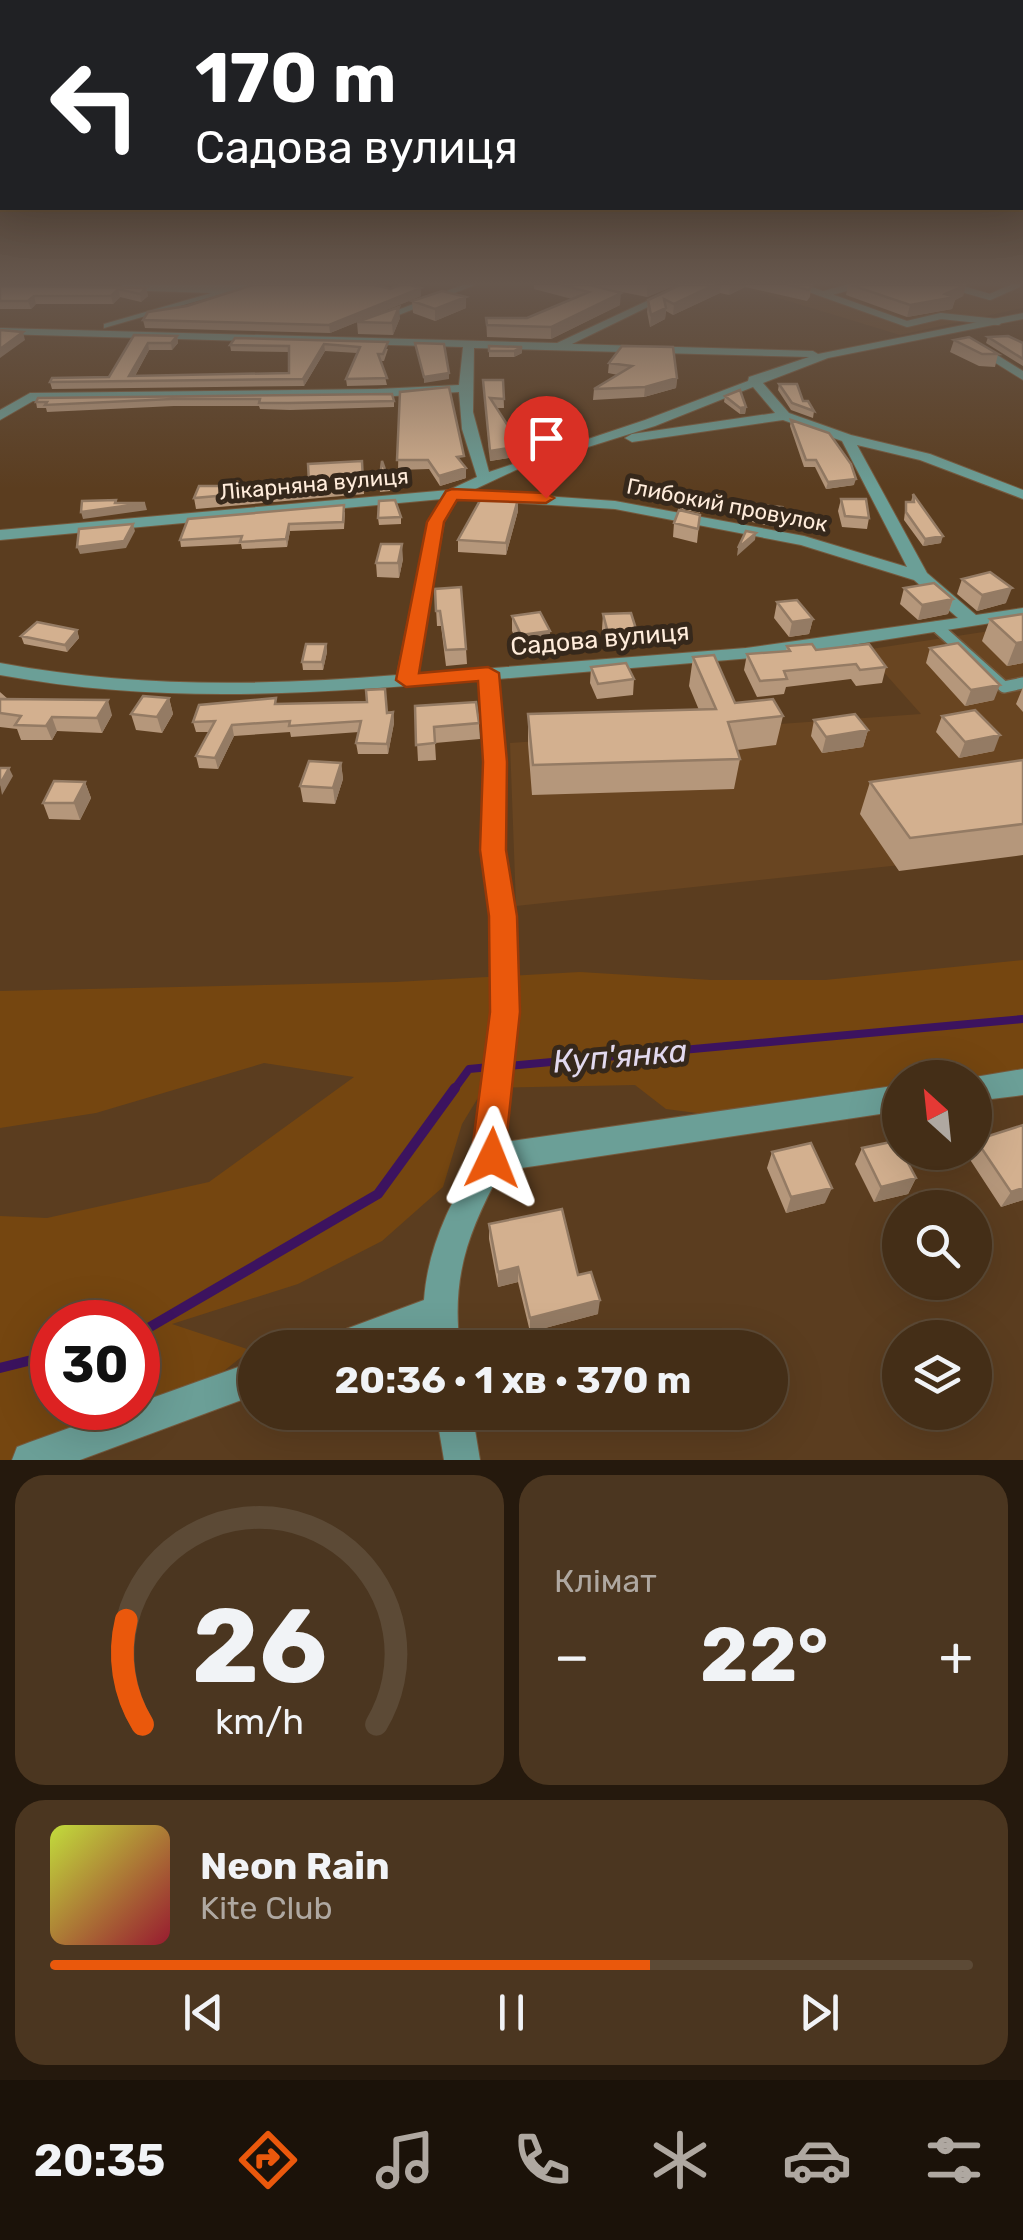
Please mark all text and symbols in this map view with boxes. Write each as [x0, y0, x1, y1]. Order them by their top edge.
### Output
text: 170 m [195, 37, 397, 120]
icon: left [30, 40, 160, 170]
text: Садова вулиця [195, 121, 518, 174]
pin [504, 396, 589, 499]
icon: arrive [519, 411, 574, 466]
street label: Лікарняна вулиця [218, 462, 410, 506]
street label: Глибокий провулок [624, 472, 830, 538]
street label: Садова вулиця [509, 617, 691, 661]
water label: Куп'янка [551, 1031, 689, 1081]
north arrow [882, 1060, 992, 1170]
map controls [882, 1060, 992, 1430]
position arrow [440, 1106, 544, 1210]
button: search [882, 1190, 992, 1300]
speed limit sign: 30 [30, 1300, 160, 1430]
button: layers [882, 1320, 992, 1430]
text: 20:36 · 1 хв · 370 m [335, 1357, 691, 1403]
text: Клімат [554, 1562, 657, 1600]
text: 26 [192, 1585, 327, 1708]
text: 22° [700, 1611, 828, 1700]
text: − [554, 1624, 590, 1689]
text: + [939, 1624, 973, 1689]
text: km/h [215, 1701, 304, 1743]
text: Neon Rain [200, 1843, 390, 1889]
text: Kite Club [200, 1889, 333, 1927]
icon: previous [176, 1985, 231, 2040]
icon: pause [484, 1985, 539, 2040]
icon: next [792, 1985, 847, 2040]
icon: directions [233, 2125, 303, 2195]
icon: music [370, 2125, 440, 2195]
icon: phone [507, 2125, 577, 2195]
icon: climate [645, 2125, 715, 2195]
icon: car [782, 2125, 852, 2195]
icon: filters [919, 2125, 989, 2195]
text: 20:35 [34, 2134, 165, 2187]

